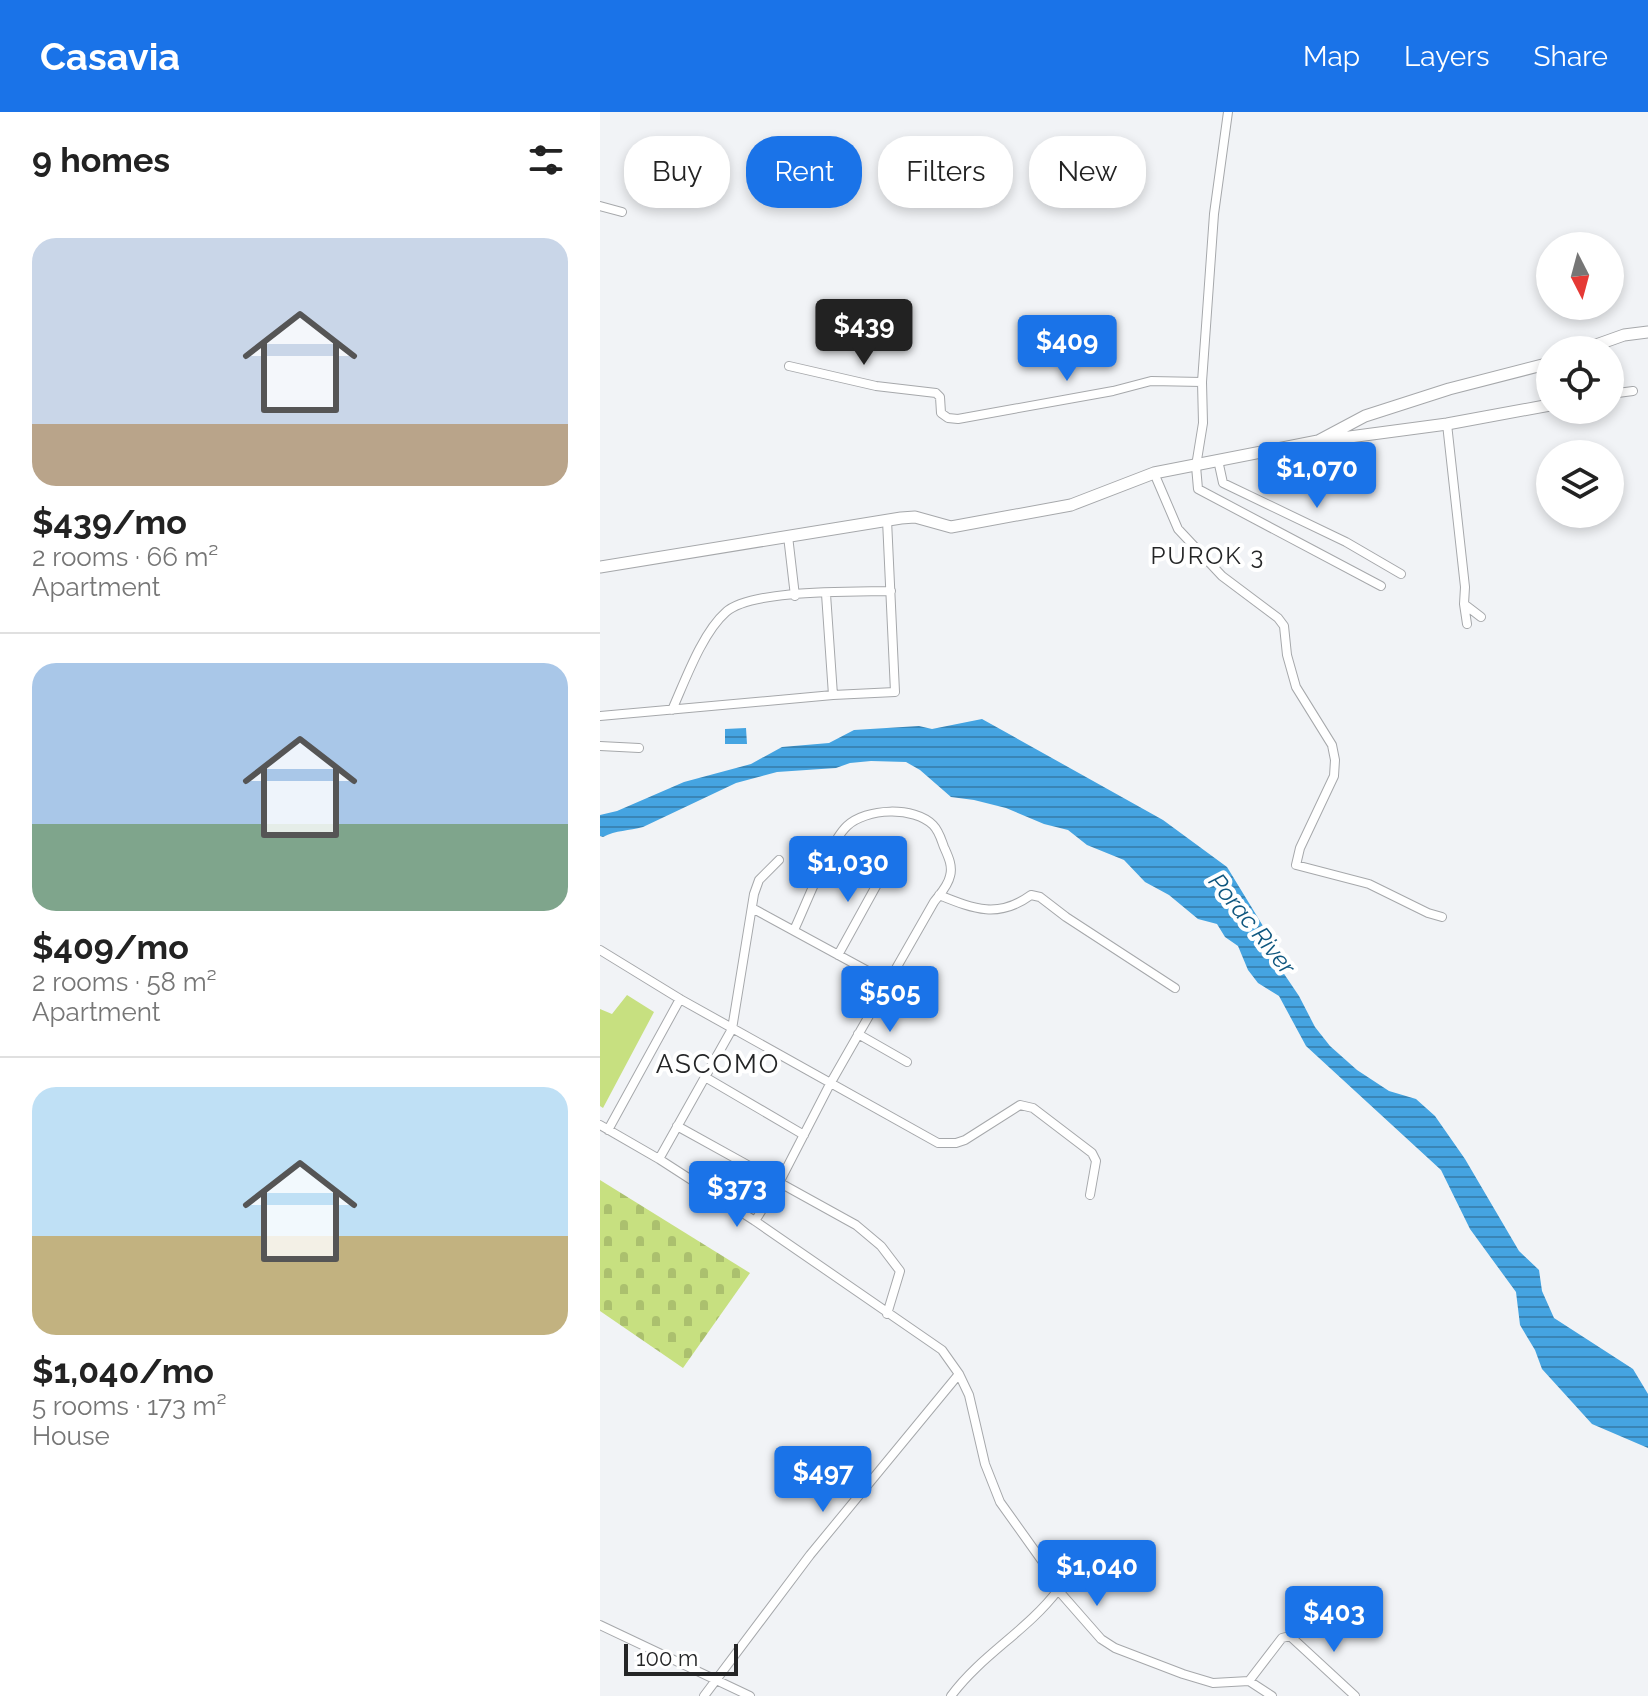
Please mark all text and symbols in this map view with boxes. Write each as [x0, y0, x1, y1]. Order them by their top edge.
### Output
text: Casavia [40, 34, 180, 79]
text: Map [1303, 40, 1360, 73]
text: Layers [1404, 40, 1490, 73]
text: Share [1534, 40, 1608, 73]
chip: Buy [624, 136, 730, 208]
chip: Rent [746, 136, 862, 208]
chip: Filters [878, 136, 1013, 208]
chip: New [1029, 136, 1146, 208]
icon: filters [524, 138, 568, 182]
text: 9 homes [32, 140, 170, 180]
north arrow [1536, 232, 1624, 320]
map controls [1536, 232, 1624, 528]
icon: home [228, 290, 372, 434]
pin: $439 [817, 299, 911, 367]
text: $439 [833, 310, 895, 340]
pin: $409 [1020, 315, 1114, 383]
text: $409 [1036, 326, 1098, 356]
button: locate [1536, 336, 1624, 424]
button: layers [1536, 440, 1624, 528]
pin: $1,070 [1252, 442, 1382, 510]
text: $1,070 [1276, 453, 1358, 483]
text: $439/mo [32, 502, 187, 542]
district label: PUROK 3 [1151, 541, 1265, 570]
text: 2 rooms · 66 m² [32, 542, 218, 572]
text: Apartment [32, 572, 161, 602]
icon: home [228, 715, 372, 859]
pin: $1,030 [783, 836, 913, 904]
text: $1,030 [807, 847, 889, 877]
water label: Porac River [1203, 867, 1302, 981]
text: $409/mo [32, 927, 189, 967]
pin: $505 [843, 966, 937, 1034]
text: 2 rooms · 58 m² [32, 967, 217, 997]
text: $505 [859, 977, 921, 1007]
text: Apartment [32, 997, 161, 1027]
district label: ASCOMO [656, 1049, 780, 1079]
icon: home [228, 1139, 372, 1283]
pin: $373 [690, 1161, 784, 1229]
text: $373 [707, 1172, 767, 1202]
text: $1,040/mo [32, 1351, 214, 1391]
text: 5 rooms · 173 m² [32, 1391, 226, 1421]
text: House [32, 1421, 110, 1451]
pin: $497 [776, 1446, 870, 1514]
text: $497 [792, 1457, 854, 1487]
pin: $1,040 [1032, 1540, 1162, 1608]
text: $1,040 [1056, 1551, 1138, 1581]
pin: $403 [1287, 1586, 1381, 1654]
text: $403 [1303, 1597, 1365, 1627]
scale bar [624, 1640, 738, 1676]
text: 100 m [636, 1645, 698, 1671]

